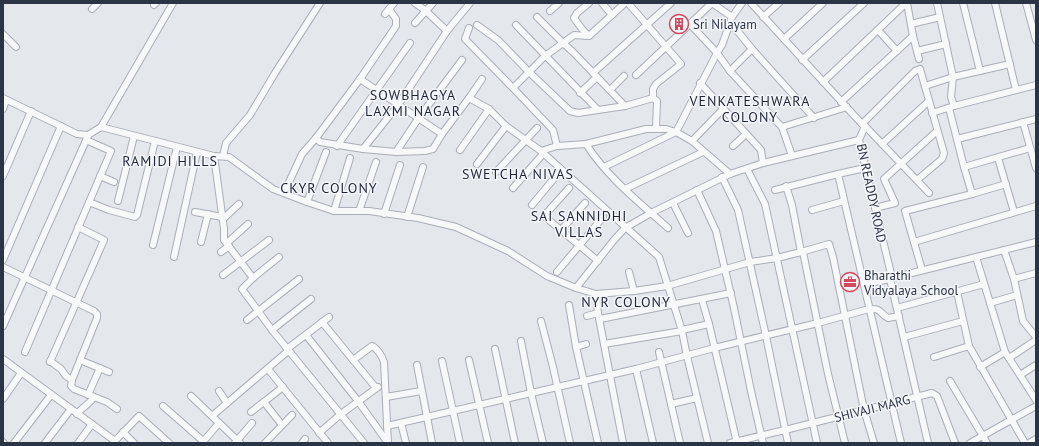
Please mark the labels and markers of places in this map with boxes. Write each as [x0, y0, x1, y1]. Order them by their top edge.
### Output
building icon: Sri Nilayam [668, 13, 690, 35]
place label: Sri Nilayam [693, 16, 757, 33]
place label: Bharathi Vidyalaya School [863, 267, 958, 299]
office icon: Bharathi Vidyalaya School [839, 271, 861, 293]

